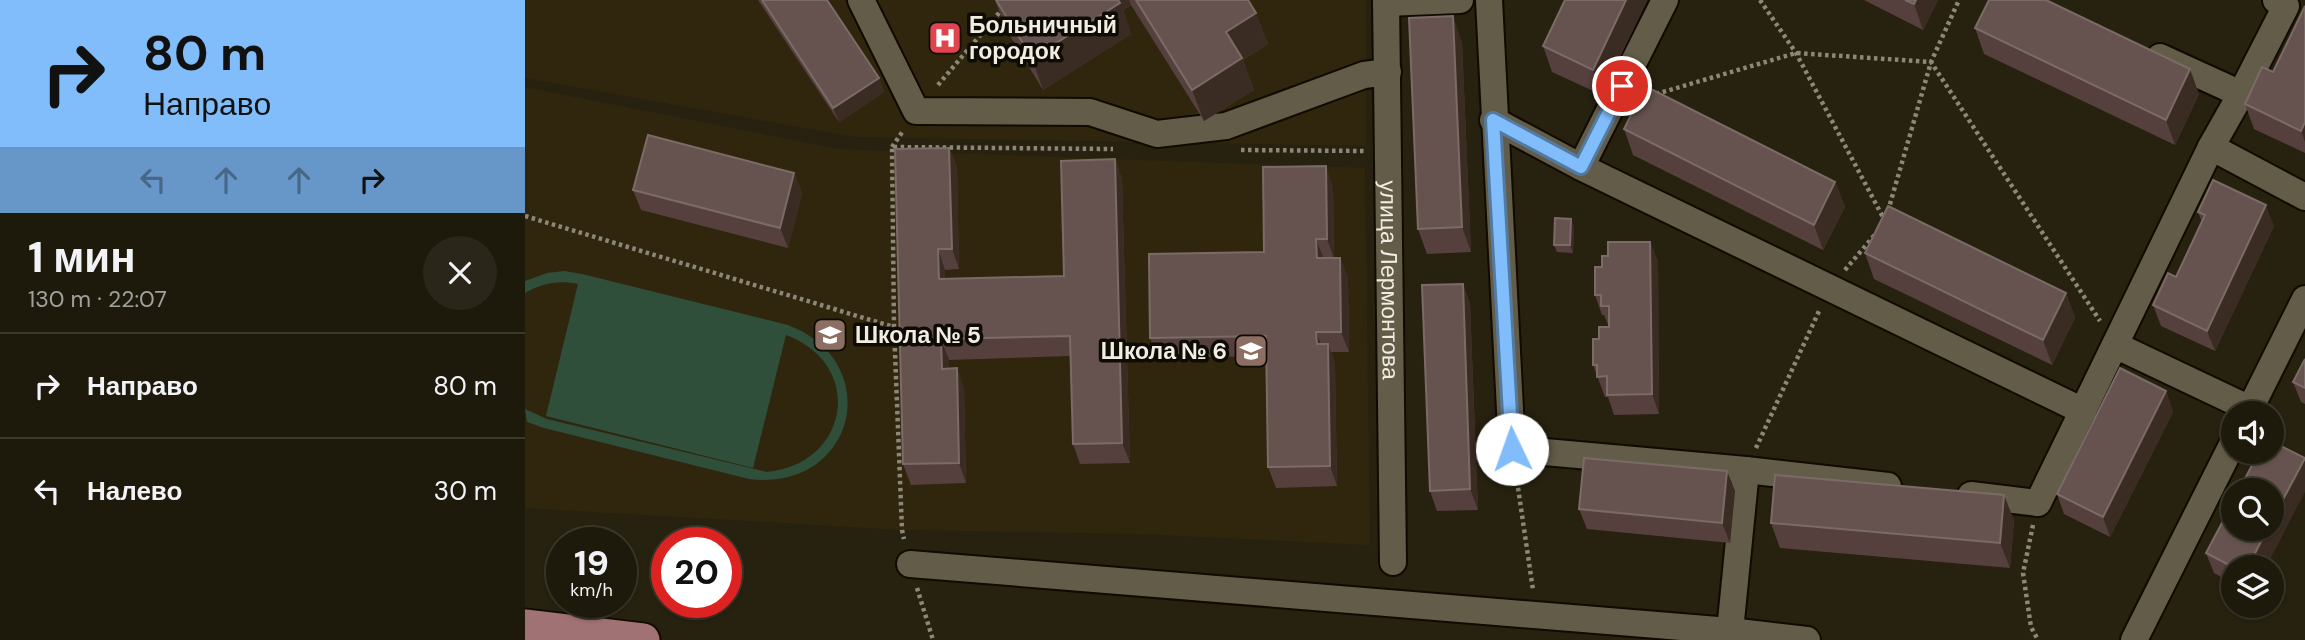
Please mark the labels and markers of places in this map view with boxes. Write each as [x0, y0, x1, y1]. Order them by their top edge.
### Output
place label: Больничный городок [969, 10, 1117, 66]
hospital icon: Больничный городок [926, 19, 964, 57]
pin [1592, 56, 1652, 116]
school or university icon: Школа № 5 [811, 316, 849, 354]
place label: Школа № 5 [855, 320, 981, 350]
school or university icon: Школа № 6 [1232, 332, 1270, 370]
place label: Школа № 6 [1101, 336, 1227, 366]

